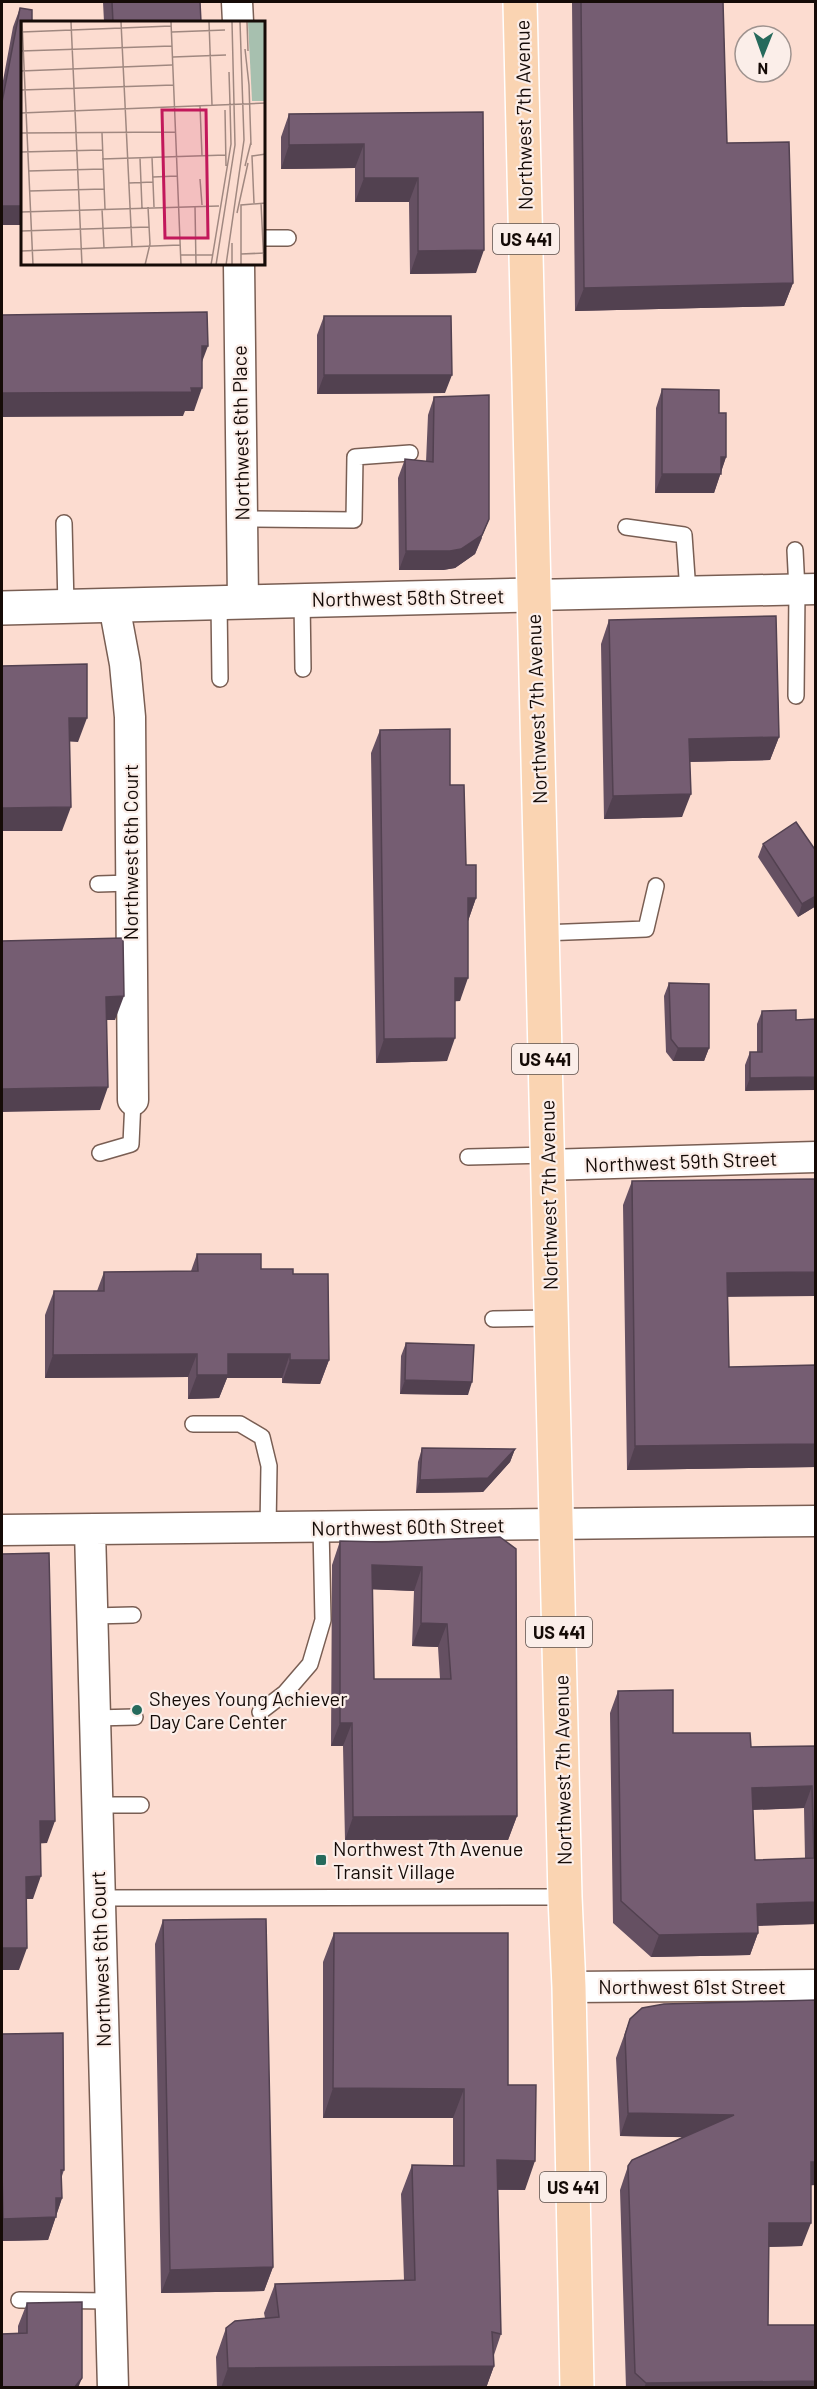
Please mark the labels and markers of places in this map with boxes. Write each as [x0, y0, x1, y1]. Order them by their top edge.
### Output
place label: Sheyes Young Achiever Day Care Center [149, 1686, 348, 1733]
marker: Sheyes Young Achiever Day Care Center [130, 1703, 144, 1717]
place label: Northwest 7th Avenue Transit Village [333, 1836, 523, 1883]
marker: Northwest 7th Avenue Transit Village [314, 1853, 328, 1867]

